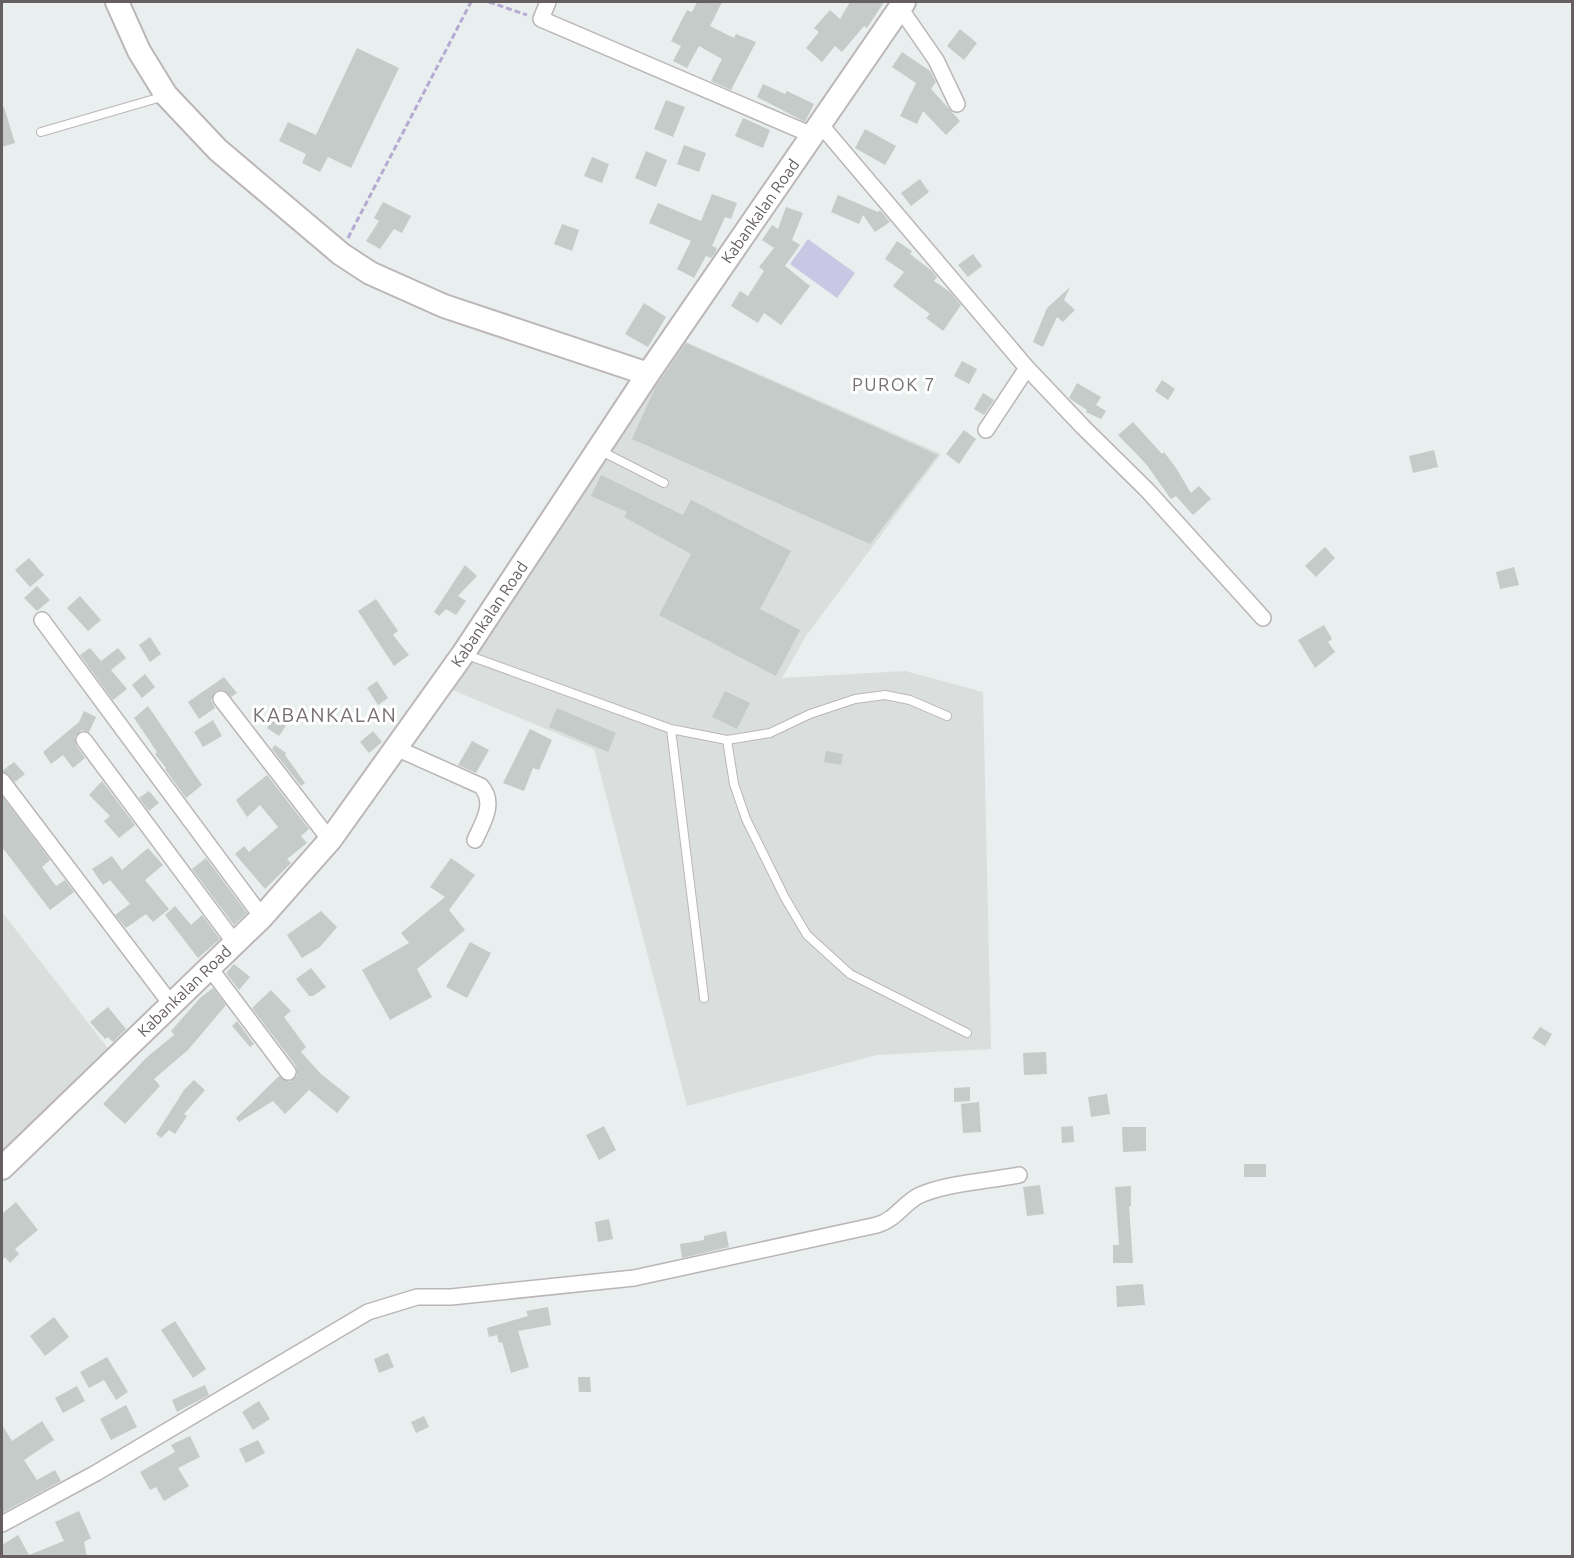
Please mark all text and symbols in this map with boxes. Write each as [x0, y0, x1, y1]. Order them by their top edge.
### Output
street label: Kabankalan Road [717, 155, 803, 267]
district label: PUROK 7 [852, 374, 936, 394]
street label: Kabankalan Road [447, 558, 531, 670]
district label: KABANKALAN [253, 703, 397, 726]
street label: Kabankalan Road [133, 942, 235, 1040]

